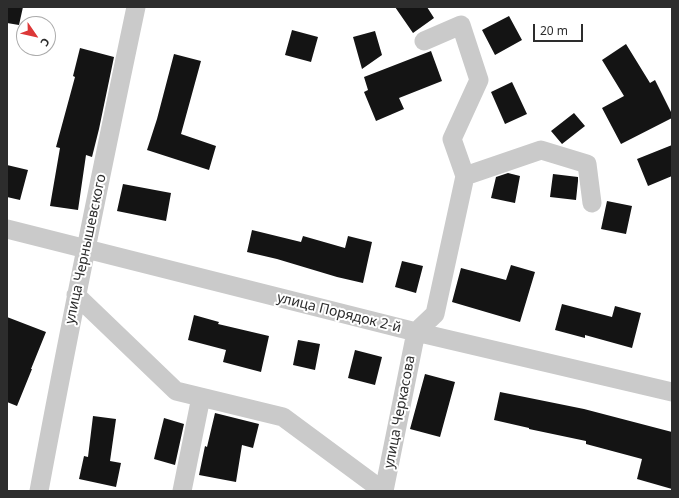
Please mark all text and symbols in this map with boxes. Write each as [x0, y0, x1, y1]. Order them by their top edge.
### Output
north arrow [16, 16, 56, 56]
scale bar [535, 16, 585, 42]
text: 20 m [540, 22, 568, 39]
text: С [37, 35, 54, 50]
street label: улица Чернышевского [62, 172, 110, 326]
street label: улица Порядок 2-й [275, 289, 403, 337]
street label: улица Черкасова [381, 354, 419, 470]

